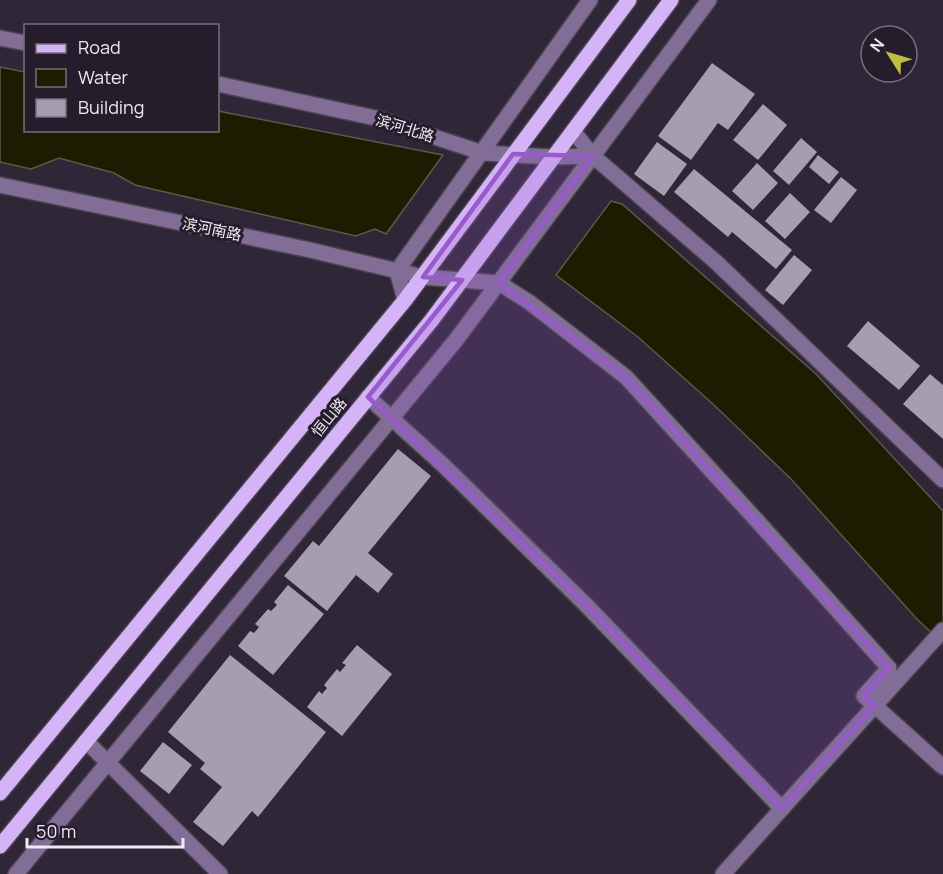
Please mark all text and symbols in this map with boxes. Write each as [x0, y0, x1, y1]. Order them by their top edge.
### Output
legend [24, 24, 219, 132]
north arrow [859, 24, 919, 84]
text: N [865, 34, 889, 56]
text: Road [78, 35, 121, 59]
text: Water [78, 65, 128, 89]
text: Building [78, 95, 144, 119]
street label: 滨河北路 [373, 109, 437, 147]
street label: 滨河南路 [180, 212, 244, 246]
street label: 恒山路 [307, 393, 351, 441]
scale bar [27, 811, 183, 849]
text: 50 m [36, 819, 76, 843]

